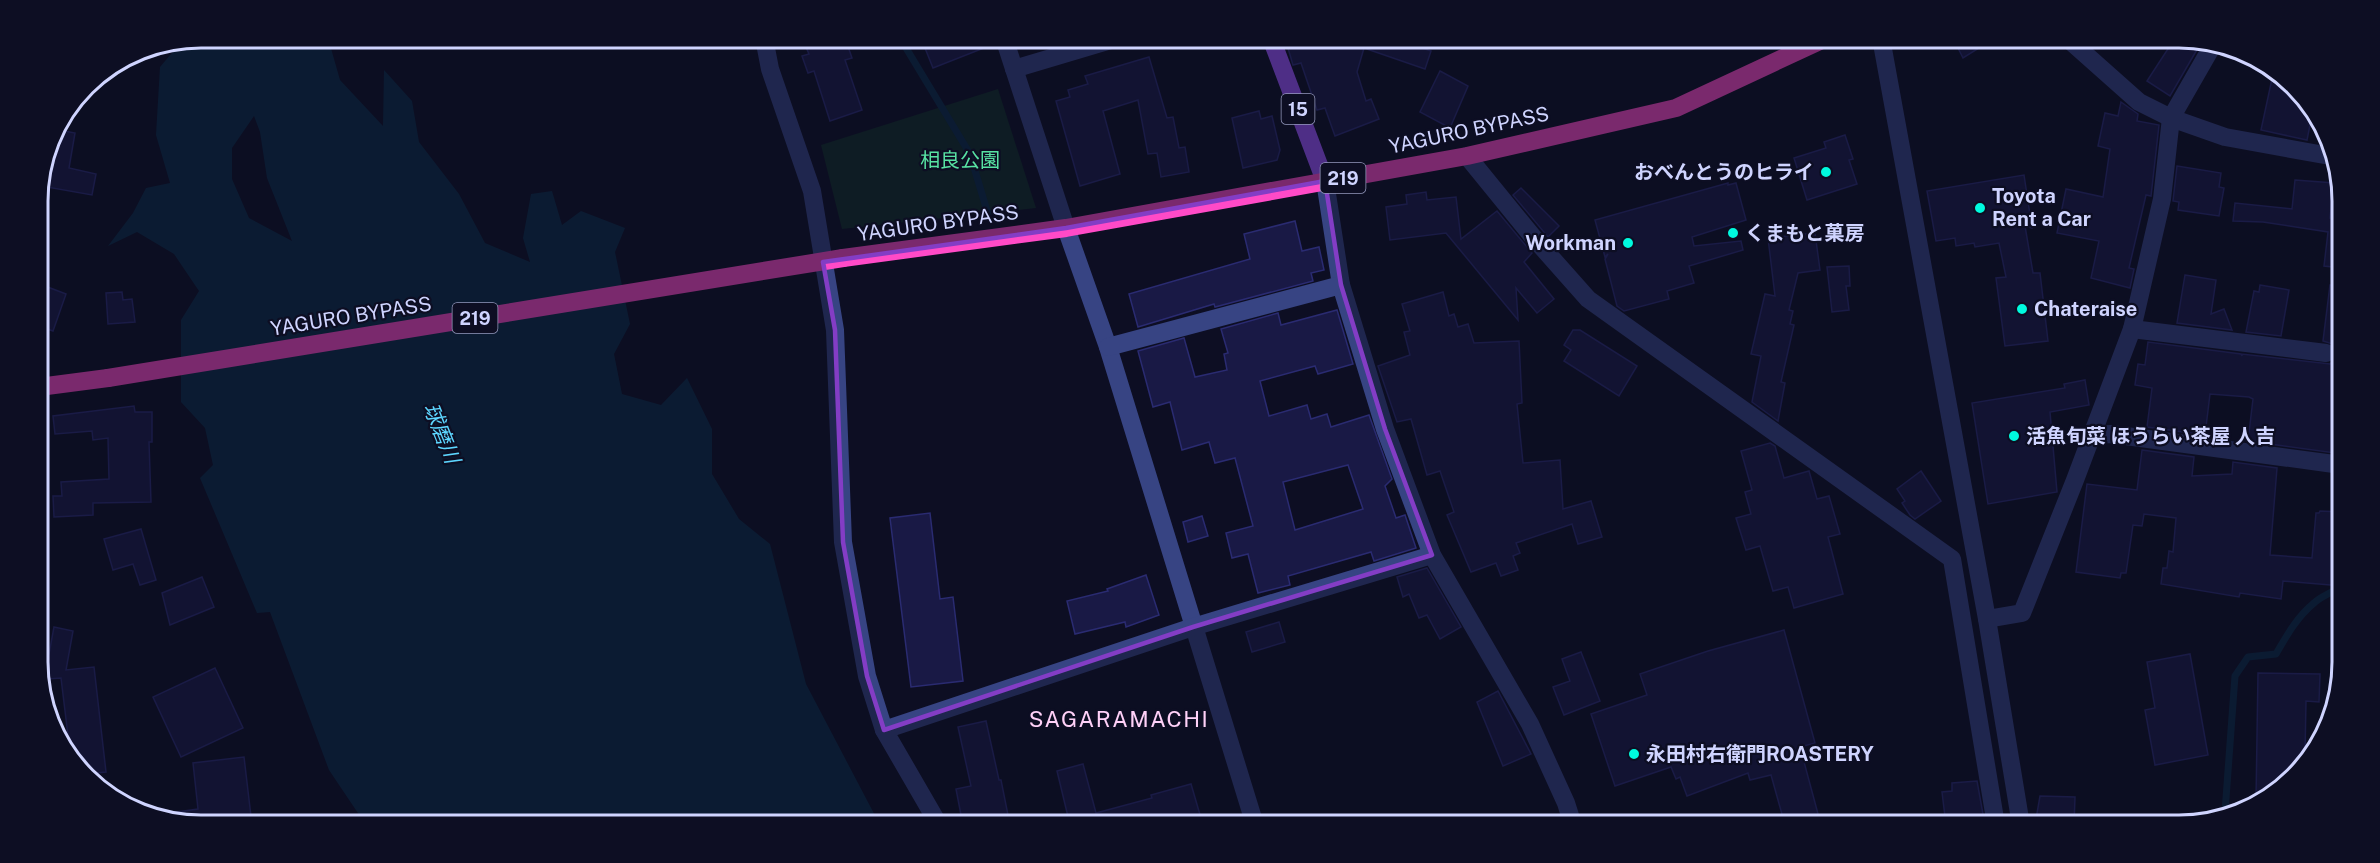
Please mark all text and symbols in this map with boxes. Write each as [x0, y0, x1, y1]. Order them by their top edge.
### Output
road number: 15 [1282, 94, 1314, 124]
street label: YAGURO BYPASS [1387, 101, 1551, 159]
park label: 相良公園 [920, 148, 1000, 172]
place label: おべんとうのヒライ [1634, 160, 1814, 184]
road number: 219 [1320, 163, 1366, 193]
marker: おべんとうのヒライ [1819, 165, 1833, 179]
place label: Toyota Rent a Car [1992, 184, 2091, 231]
street label: YAGURO BYPASS [856, 200, 1020, 246]
marker: Toyota Rent a Car [1973, 201, 1987, 215]
place label: くまもと菓房 [1745, 221, 1865, 245]
marker: くまもと菓房 [1726, 226, 1740, 240]
place label: Workman [1525, 231, 1616, 255]
marker: Workman [1621, 236, 1635, 250]
street label: YAGURO BYPASS [269, 291, 433, 341]
place label: Chateraise [2034, 297, 2137, 321]
marker: Chateraise [2015, 302, 2029, 316]
road number: 219 [452, 303, 498, 333]
water label: 球磨川 [419, 399, 466, 469]
place label: 活魚旬菜 ほうらい茶屋 人吉 [2026, 424, 2275, 448]
marker: 活魚旬菜 ほうらい茶屋 人吉 [2007, 429, 2021, 443]
district label: SAGARAMACHI [1029, 706, 1209, 732]
place label: 永田村右衛門ROASTERY [1646, 742, 1875, 766]
marker: 永田村右衛門ROASTERY [1627, 747, 1641, 761]

